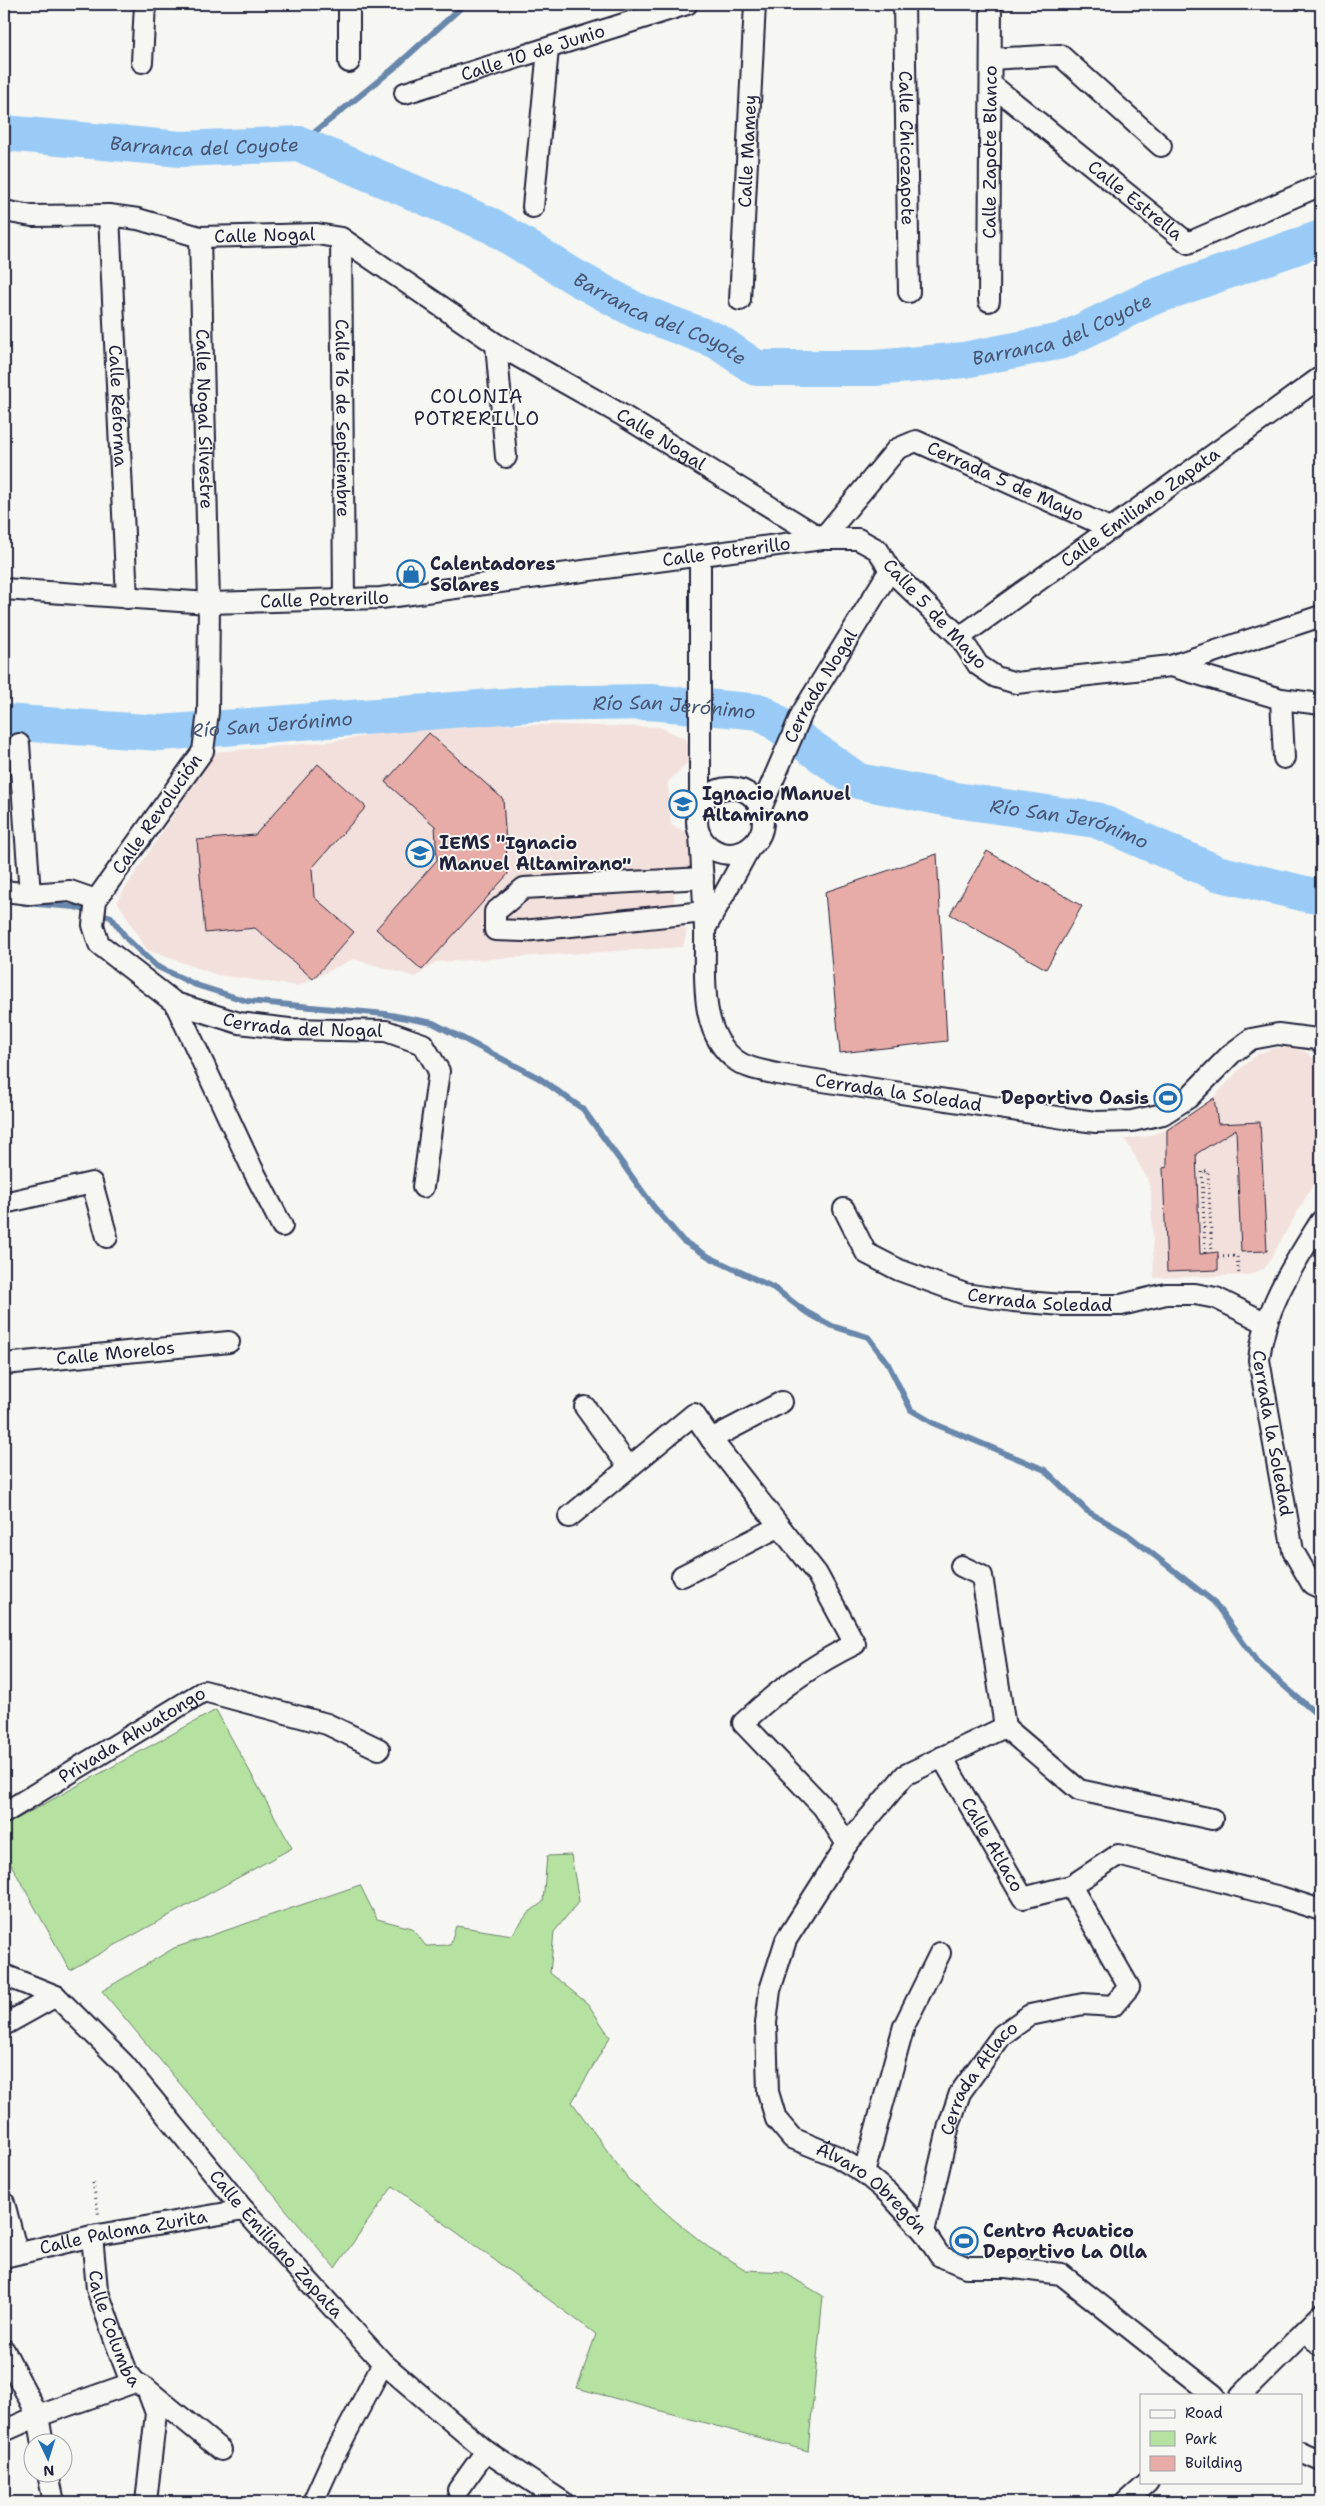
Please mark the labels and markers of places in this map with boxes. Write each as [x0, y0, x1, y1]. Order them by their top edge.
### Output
place label: Calentadores Solares [430, 552, 555, 597]
shop icon: Calentadores Solares [396, 559, 426, 589]
place label: Ignacio Manuel Altamirano [702, 782, 851, 827]
school or university icon: Ignacio Manuel Altamirano [668, 789, 698, 819]
place label: IEMS "Ignacio Manuel Altamirano" [439, 831, 631, 876]
school or university icon: IEMS "Ignacio Manuel Altamirano" [405, 838, 435, 868]
sports icon: Deportivo Oasis [1153, 1083, 1183, 1113]
place label: Deportivo Oasis [1001, 1086, 1149, 1110]
place label: Centro Acuatico Deportivo La Olla [983, 2219, 1148, 2264]
sports icon: Centro Acuatico Deportivo La Olla [949, 2226, 979, 2256]

